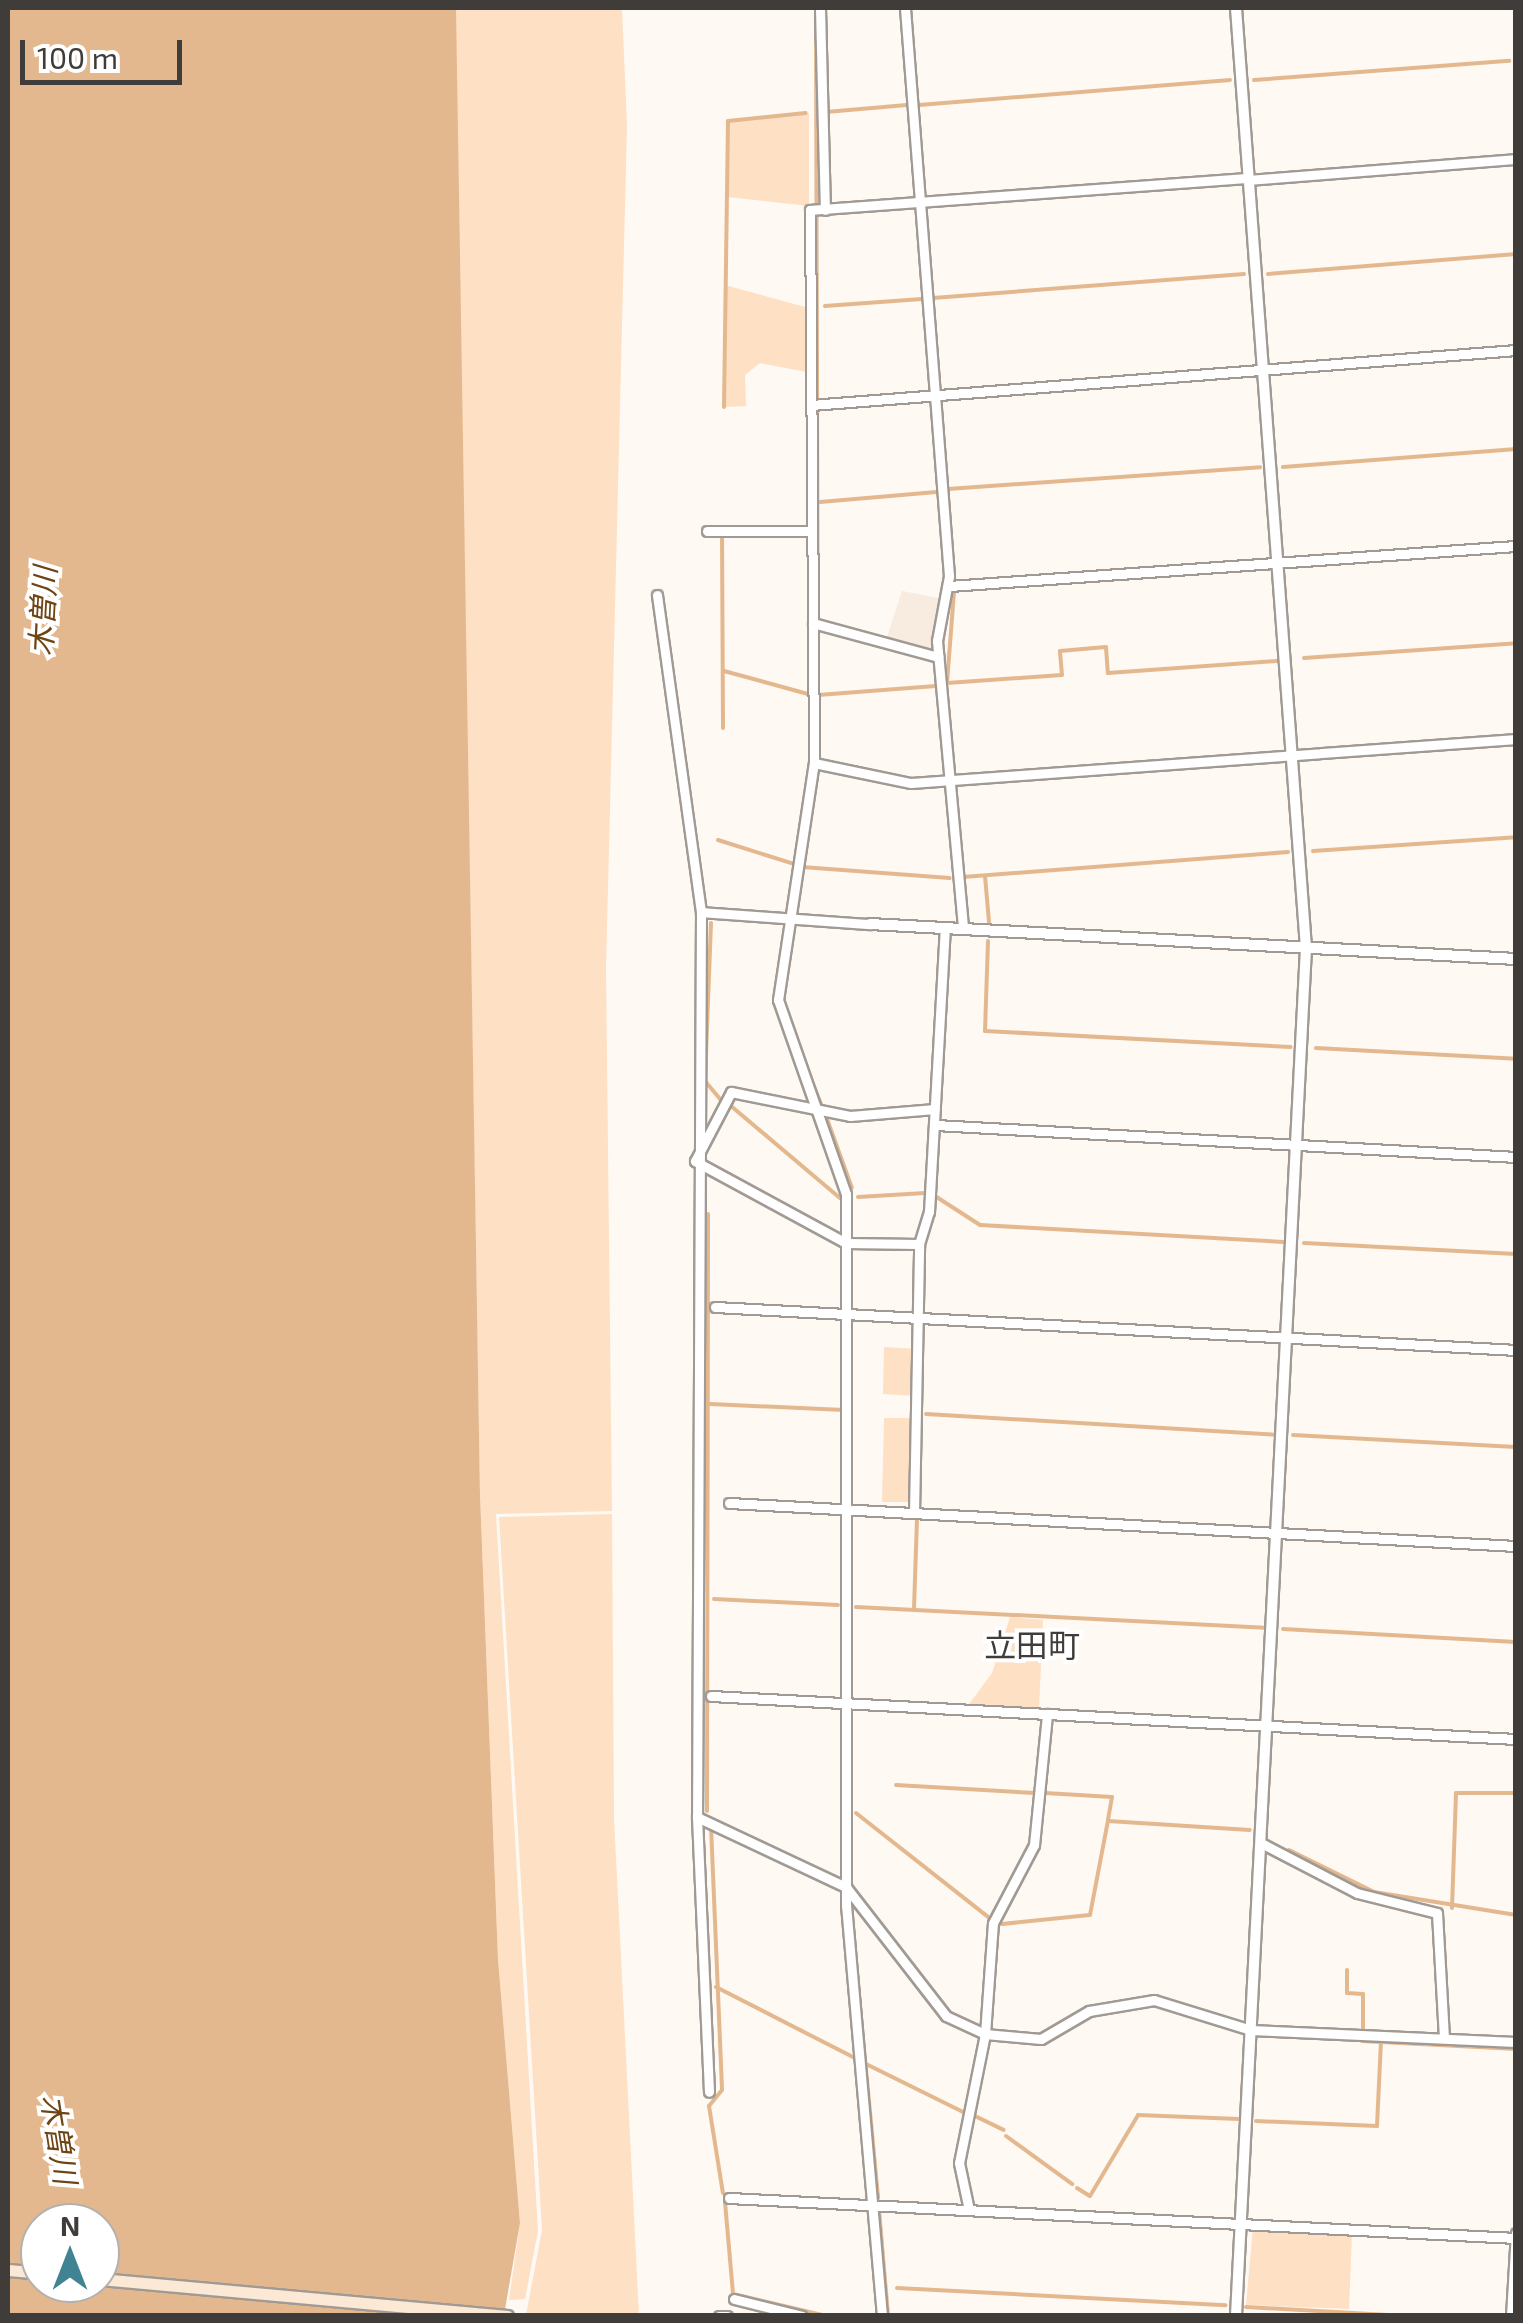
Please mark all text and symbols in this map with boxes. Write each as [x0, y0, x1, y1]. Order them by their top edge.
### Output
scale bar [25, 20, 188, 82]
text: 100 m [37, 39, 118, 75]
water label: 木曽川 [22, 565, 62, 657]
district label: 立田町 [984, 1625, 1080, 1663]
water label: 木曽川 [35, 2092, 85, 2186]
north arrow [20, 2203, 120, 2303]
text: N [60, 2208, 80, 2242]

